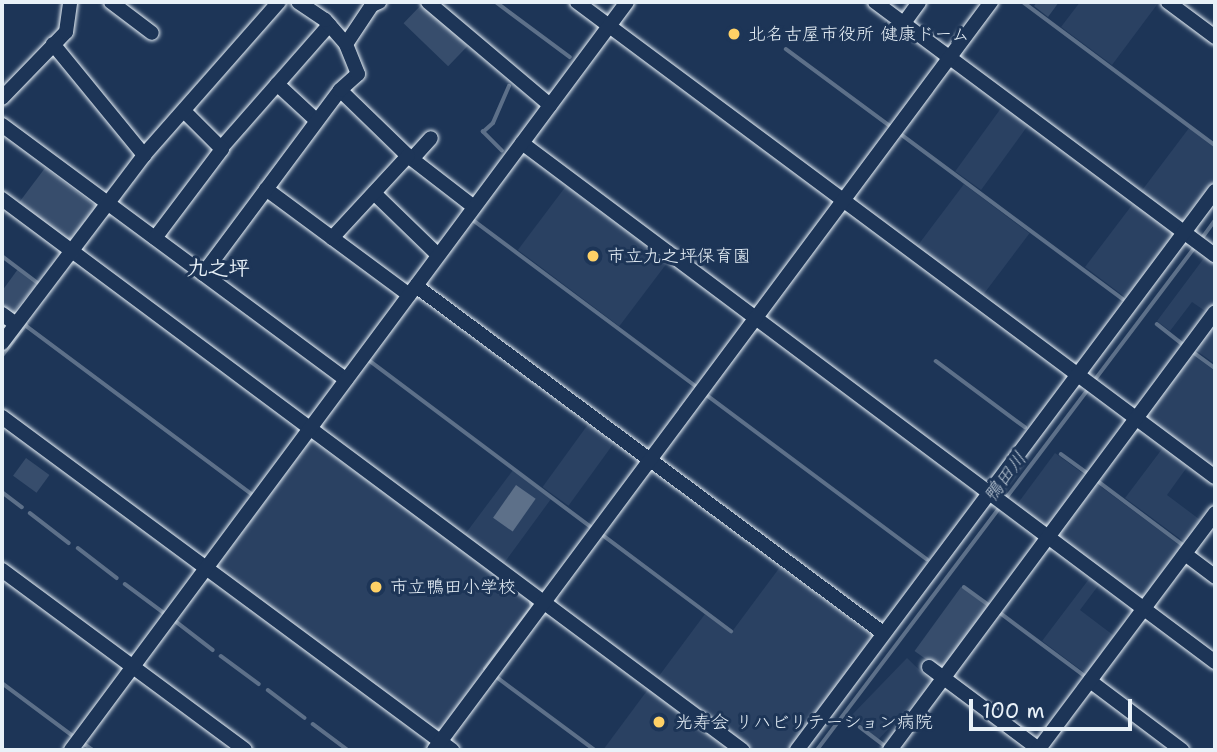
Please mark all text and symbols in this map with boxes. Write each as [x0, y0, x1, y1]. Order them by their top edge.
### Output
place label: 北名古屋市役所 健康ドーム [748, 23, 970, 45]
marker: 北名古屋市役所 健康ドーム [726, 26, 742, 42]
place label: 市立九之坪保育園 [607, 245, 751, 267]
marker: 市立九之坪保育園 [585, 248, 601, 264]
district label: 九之坪 [187, 255, 249, 281]
water label: 鴨田川 [979, 447, 1031, 507]
place label: 市立鴨田小学校 [390, 576, 516, 598]
marker: 市立鴨田小学校 [368, 579, 384, 595]
scale bar [972, 686, 1135, 730]
text: 100 m [982, 697, 1045, 725]
place label: 光寿会 リハビリテーション病院 [675, 711, 933, 733]
marker: 光寿会 リハビリテーション病院 [649, 712, 669, 732]

